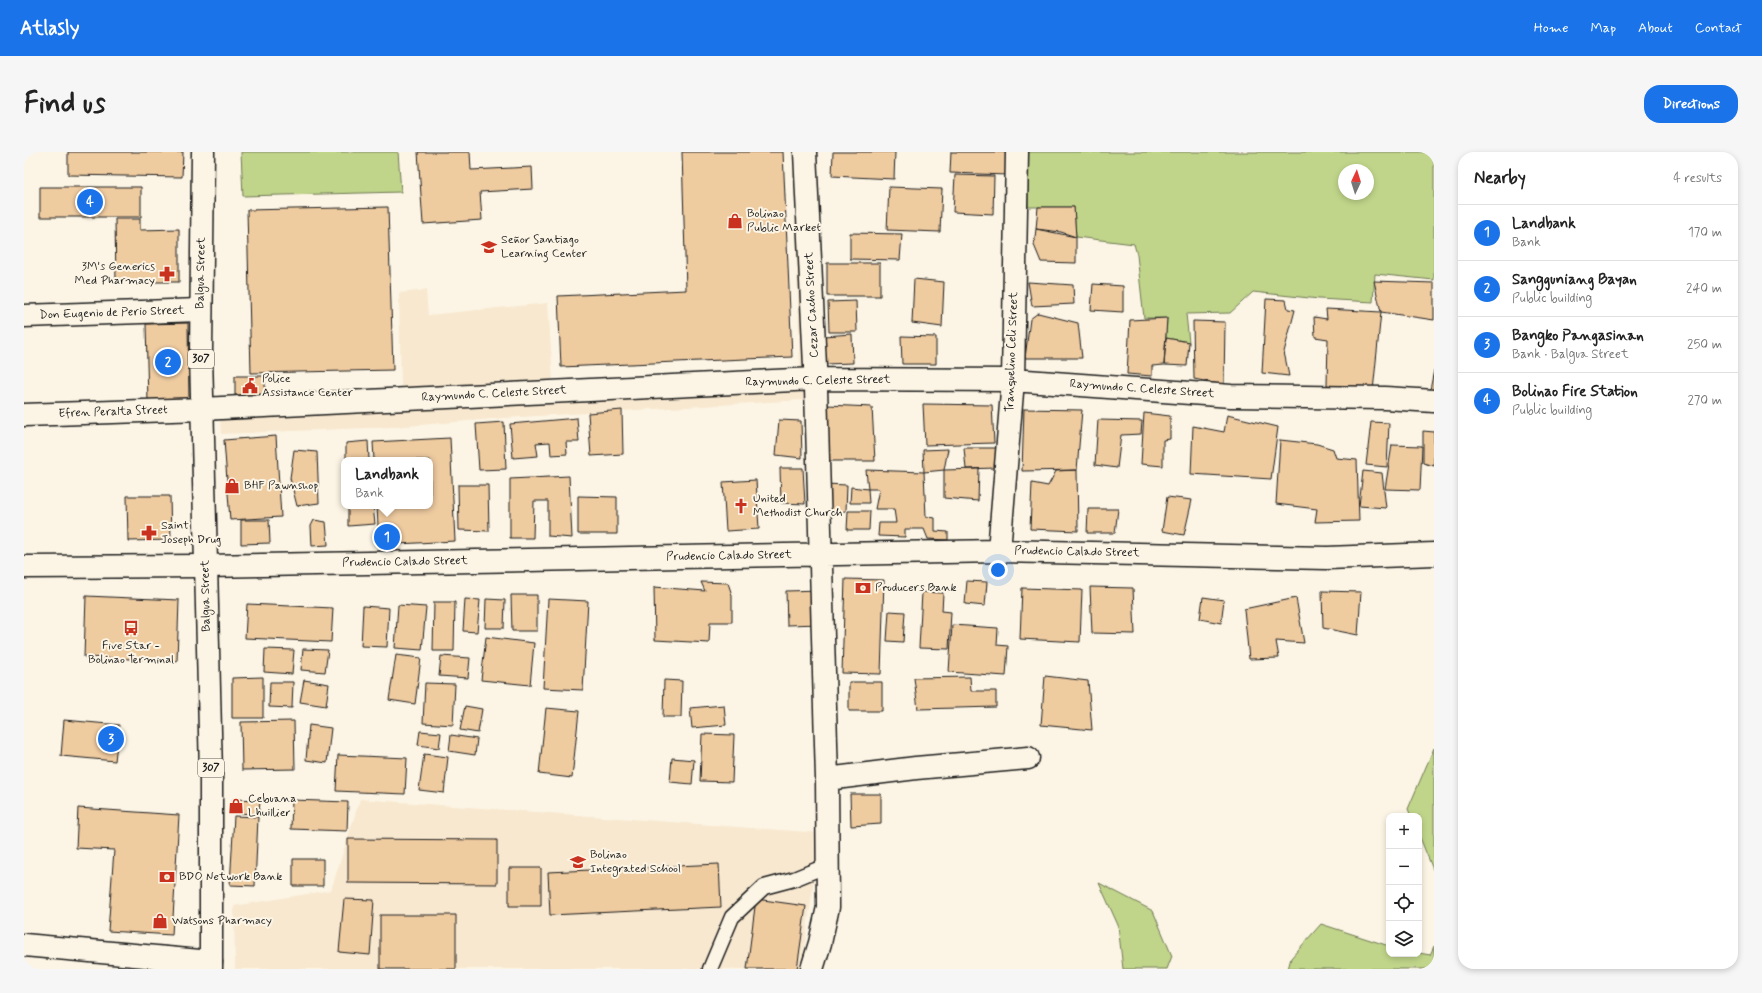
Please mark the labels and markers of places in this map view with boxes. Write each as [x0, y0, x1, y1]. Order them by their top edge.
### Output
pin: 4 [77, 187, 103, 217]
place label: Bolinao Public Market [747, 206, 821, 236]
shop icon: Bolinao Public Market [726, 212, 744, 230]
place label: Señor Santiago Learning Center [501, 232, 587, 263]
school or university icon: Señor Santiago Learning Center [480, 238, 498, 256]
place label: 3M's Generics Med Pharmacy [74, 259, 155, 289]
pharmacy icon: 3M's Generics Med Pharmacy [158, 265, 176, 283]
pin: 2 [155, 347, 181, 377]
place label: Police Assistance Center [262, 371, 354, 401]
public building icon: Police Assistance Center [241, 377, 259, 395]
shop icon: BHF Pawnshop [223, 477, 241, 495]
place label: BHF Pawnshop [244, 478, 318, 494]
place label: United Methodist Church [753, 491, 843, 521]
church icon: United Methodist Church [732, 497, 750, 515]
place label: Saint Joseph Drug [161, 518, 221, 548]
pin: 1 [374, 522, 400, 552]
pharmacy icon: Saint Joseph Drug [140, 524, 158, 542]
bank icon: Producers Bank [854, 579, 872, 597]
place label: Producers Bank [875, 580, 957, 596]
bus stop icon: Five Star - Bolinao Terminal [122, 619, 140, 637]
place label: Five Star - Bolinao Terminal [88, 638, 174, 668]
pin: 3 [98, 724, 124, 754]
place label: Cebuana Lhuillier [248, 791, 296, 821]
shop icon: Cebuana Lhuillier [227, 797, 245, 815]
place label: Bolinao Integrated School [590, 847, 681, 877]
school or university icon: Bolinao Integrated School [569, 853, 587, 871]
bank icon: BDO Network Bank [158, 868, 176, 886]
place label: BDO Network Bank [179, 869, 282, 885]
shop icon: Watsons Pharmacy [151, 912, 169, 930]
place label: Watsons Pharmacy [172, 913, 272, 929]

